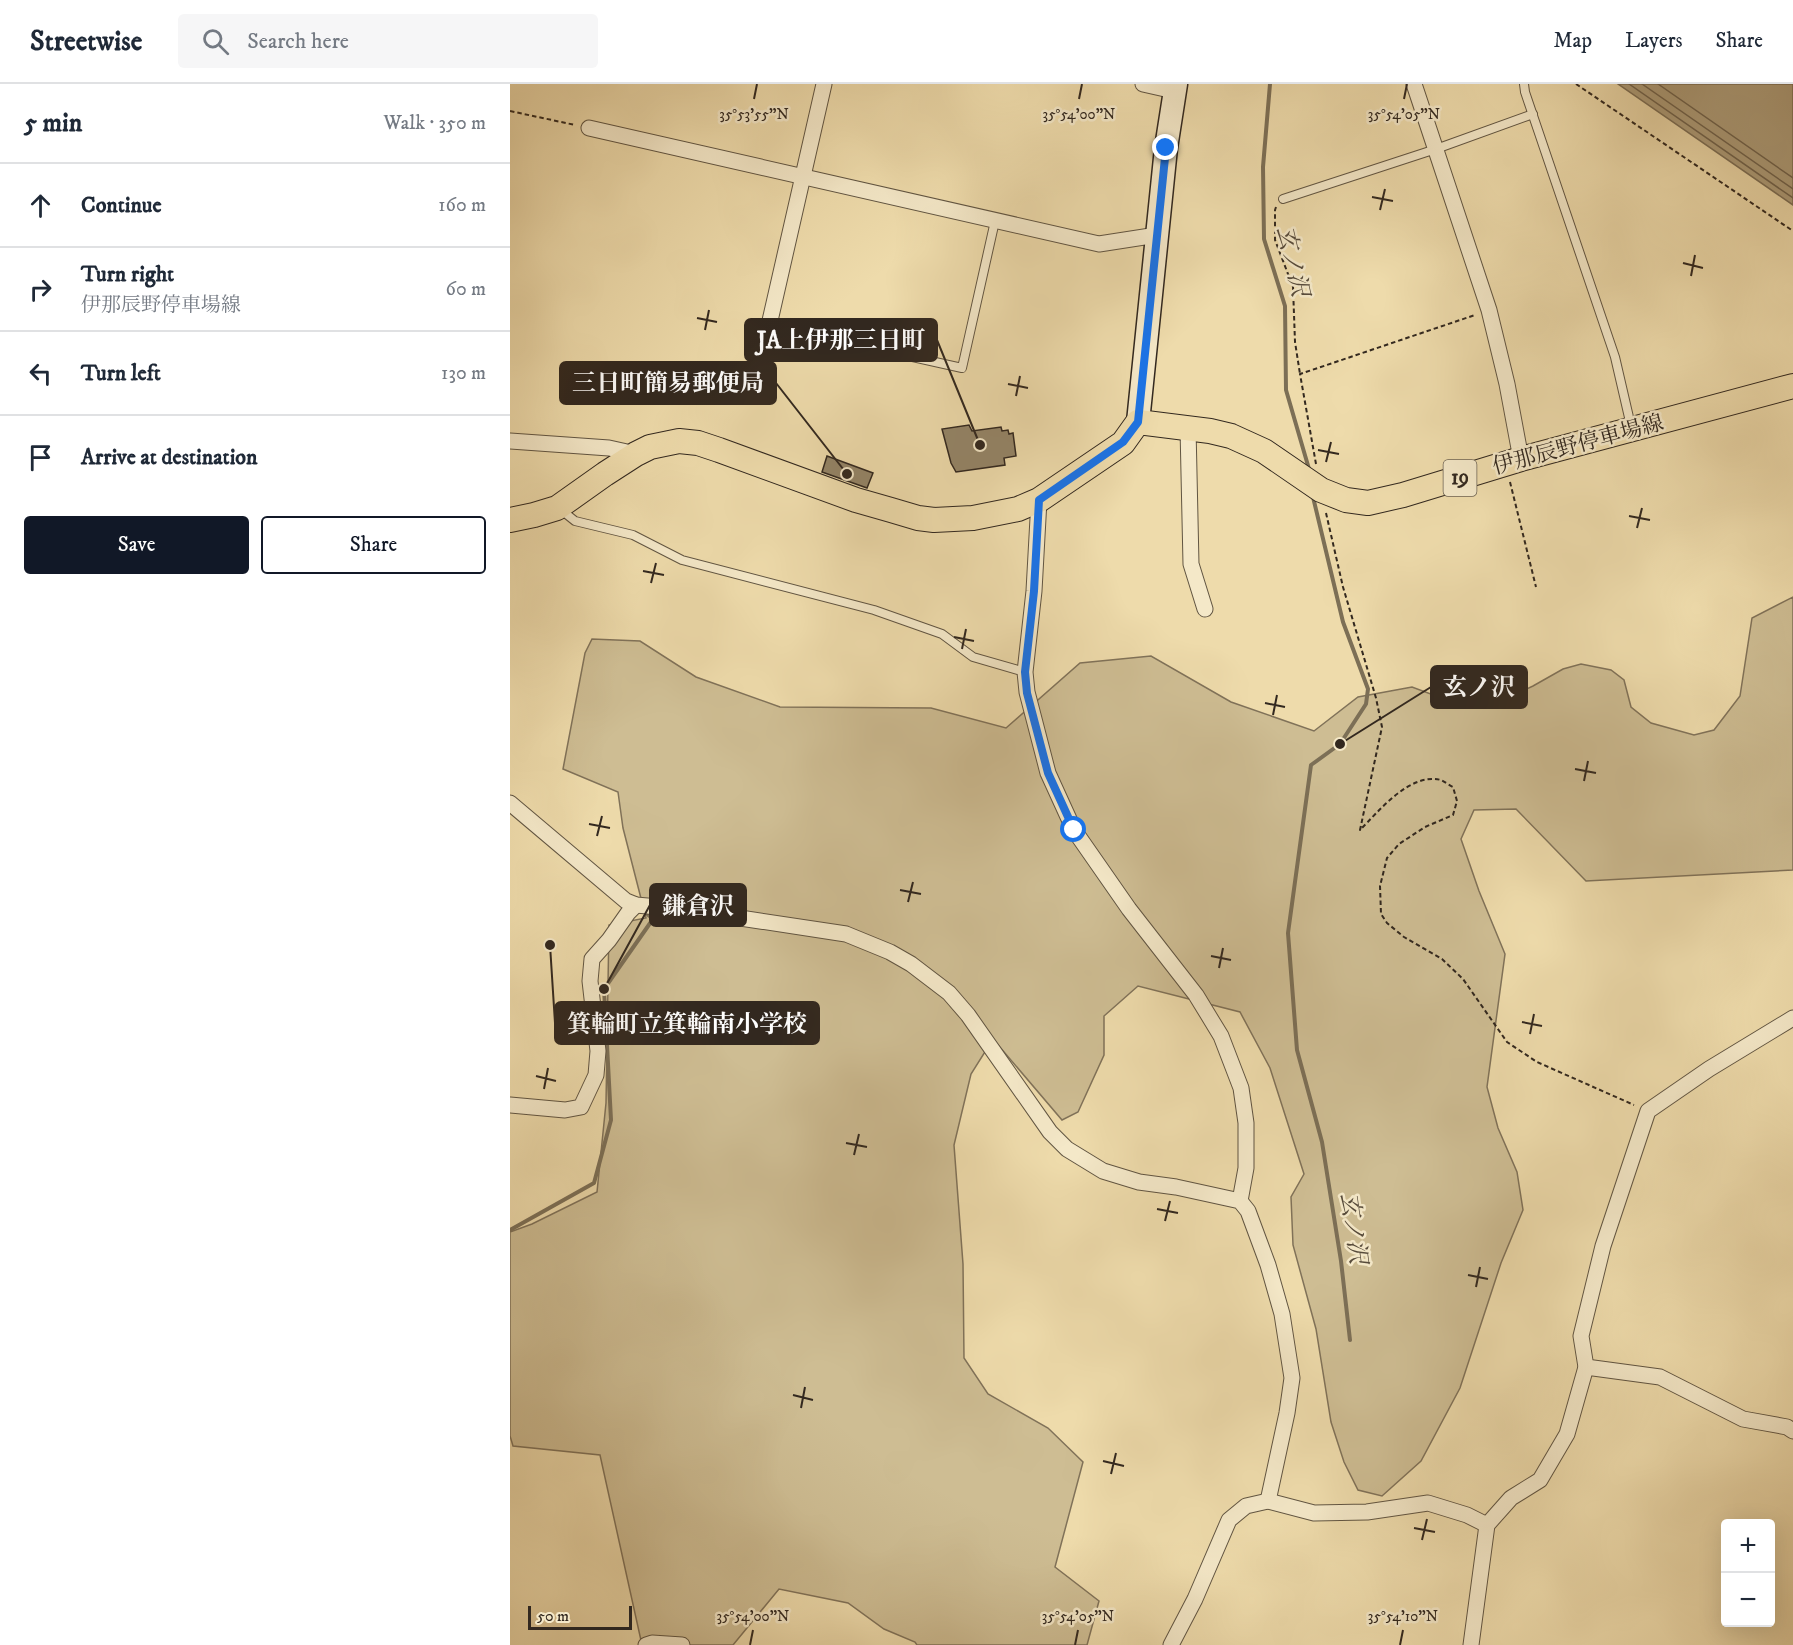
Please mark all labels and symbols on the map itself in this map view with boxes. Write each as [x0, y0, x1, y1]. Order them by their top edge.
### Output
text: 35°53'55"N [719, 105, 789, 124]
text: 35°54'00"N [1043, 105, 1115, 124]
text: 35°54'05"N [1368, 105, 1440, 124]
route end [1152, 134, 1178, 160]
water label: 玄ノ沢 [1269, 223, 1315, 302]
callout: JA上伊那三日町 [745, 319, 937, 361]
text: JA上伊那三日町 [754, 326, 925, 356]
callout: 三日町簡易郵便局 [560, 362, 776, 404]
text: 三日町簡易郵便局 [572, 369, 764, 399]
street label: 伊那辰野停車場線 [1489, 409, 1667, 481]
road number: 19 [1444, 460, 1476, 496]
callout: 玄ノ沢 [1431, 666, 1527, 708]
text: 玄ノ沢 [1443, 673, 1515, 703]
route start [1060, 816, 1086, 842]
callout: 鎌倉沢 [650, 884, 746, 926]
text: 鎌倉沢 [662, 892, 734, 922]
callout: 箕輪町立箕輪南小学校 [555, 1002, 819, 1044]
text: 箕輪町立箕輪南小学校 [567, 1010, 807, 1040]
water label: 玄ノ沢 [1333, 1190, 1373, 1269]
scale bar [528, 1603, 632, 1630]
text: 35°54'00"N [717, 1607, 789, 1626]
text: 35°54'05"N [1042, 1607, 1114, 1626]
text: 35°54'10"N [1368, 1607, 1438, 1626]

